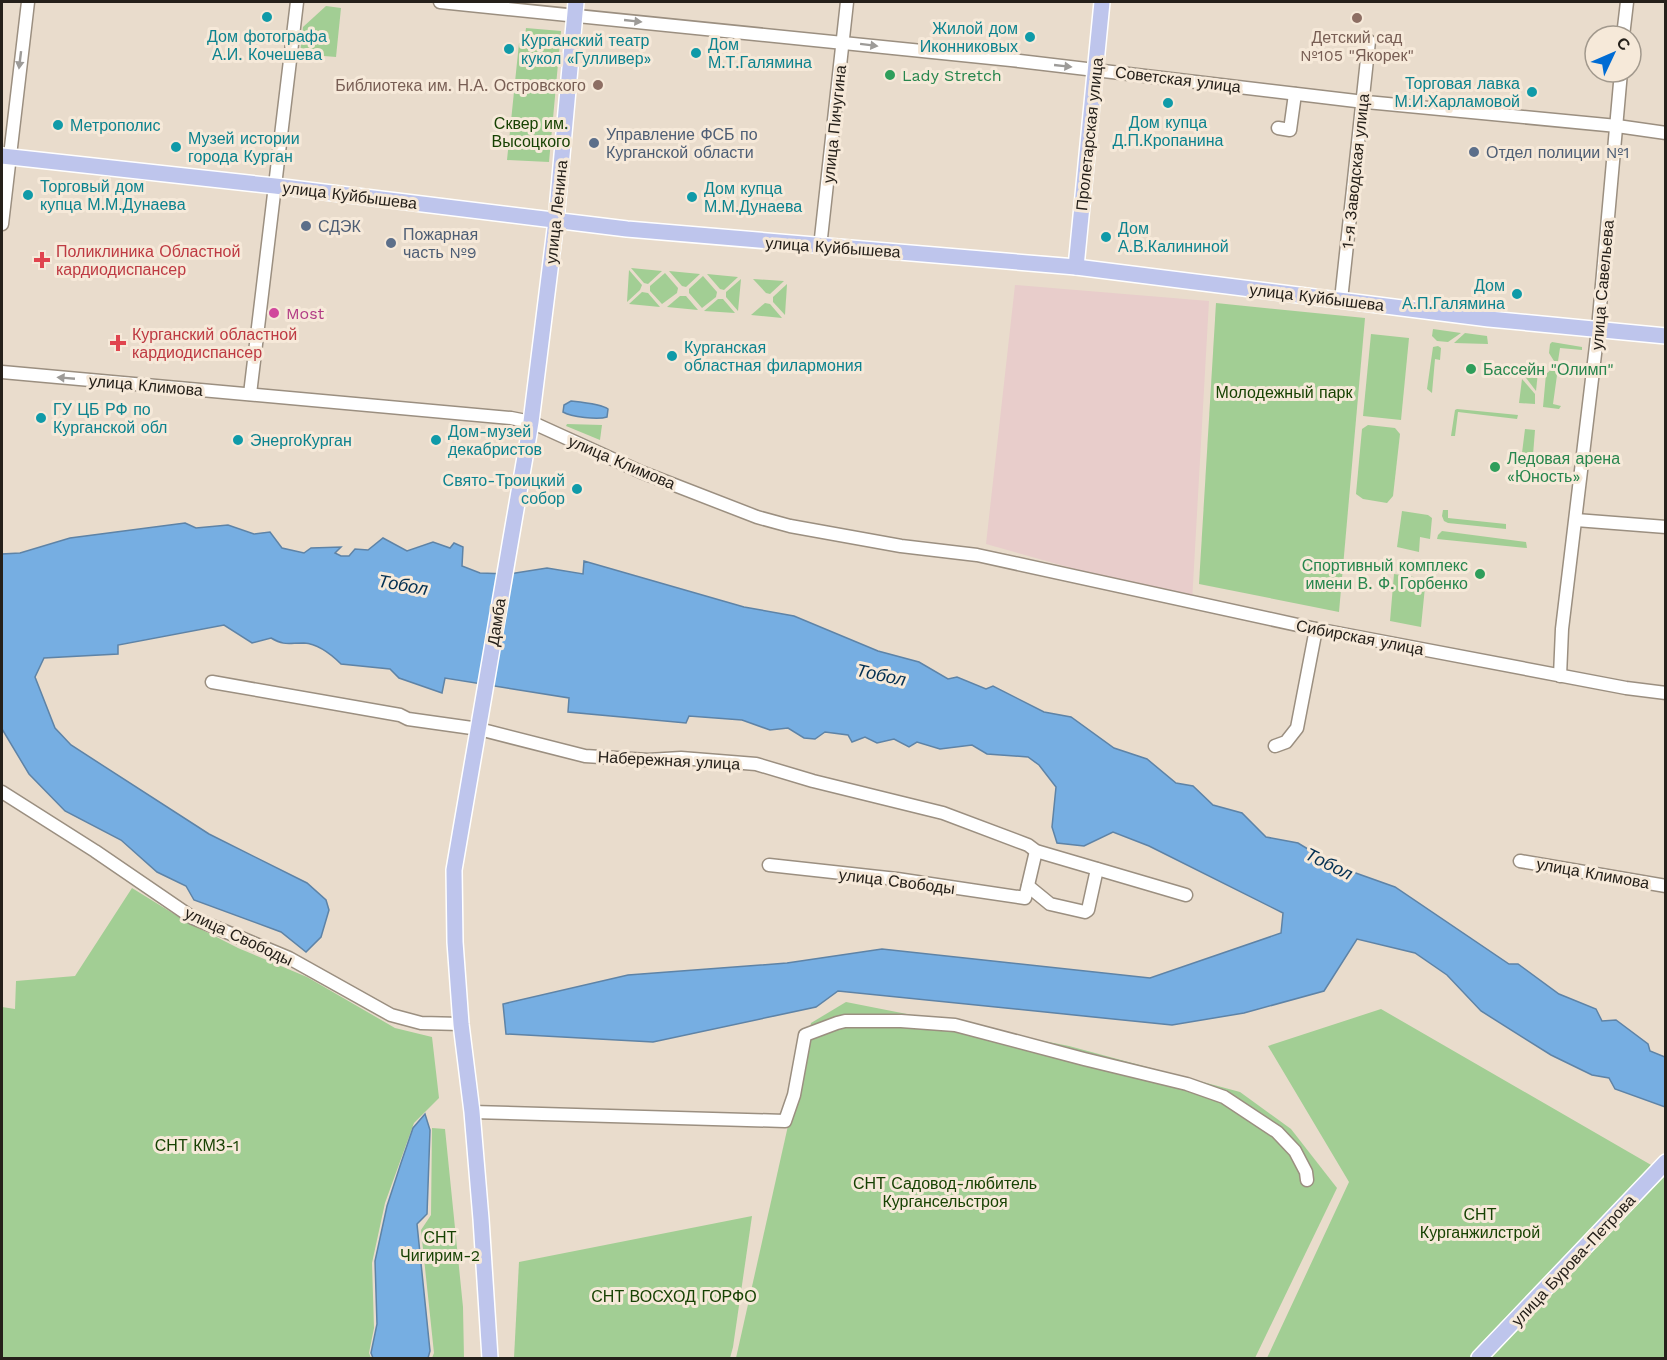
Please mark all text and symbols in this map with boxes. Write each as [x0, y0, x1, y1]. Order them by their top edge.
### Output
marker: Дом фотографа А.И. Кочешева [260, 10, 274, 24]
marker: Детский сад №105 "Якорек" [1350, 11, 1364, 25]
one-way arrow [624, 16, 643, 26]
place label: Жилой дом Иконниковых [920, 19, 1018, 56]
north arrow [1583, 24, 1643, 84]
place label: Дом фотографа А.И. Кочешева [207, 27, 327, 64]
place label: Детский сад №105 "Якорек" [1300, 28, 1414, 65]
marker: Жилой дом Иконниковых [1023, 30, 1037, 44]
place label: Курганский театр кукол «Гулливер» [521, 31, 652, 68]
text: С [1613, 33, 1635, 55]
place label: Дом М.Т.Галямина [708, 35, 812, 72]
one-way arrow [859, 40, 878, 50]
marker: Курганский театр кукол «Гулливер» [502, 42, 516, 56]
marker: Дом М.Т.Галямина [689, 46, 703, 60]
one-way arrow [16, 50, 25, 69]
street label: Пролетарская улица [1072, 56, 1107, 212]
one-way arrow [1053, 61, 1072, 71]
street label: Советская улица [1114, 62, 1242, 97]
street label: улица Пичугина [819, 64, 850, 184]
place label: Lady Stretch [902, 66, 1002, 85]
marker: Lady Stretch [883, 68, 897, 82]
place label: Торговая лавка М.И.Харламовой [1394, 74, 1520, 111]
place label: Библиотека им. Н.А. Островского [335, 76, 586, 95]
marker: Библиотека им. Н.А. Островского [591, 78, 605, 92]
marker: Торговая лавка М.И.Харламовой [1525, 85, 1539, 99]
street label: 1-я Заводская улица [1338, 93, 1373, 249]
marker: Дом купца Д.П.Кропанина [1161, 96, 1175, 110]
place label: Дом купца Д.П.Кропанина [1112, 113, 1224, 150]
park label: Сквер им. Высоцкого [492, 114, 571, 151]
place label: Метрополис [70, 116, 160, 135]
marker: Метрополис [51, 118, 65, 132]
place label: Управление ФСБ по Курганской области [606, 125, 758, 162]
place label: Музей истории города Курган [188, 129, 300, 166]
marker: Управление ФСБ по Курганской области [587, 136, 601, 150]
marker: Музей истории города Курган [169, 140, 183, 154]
place label: Отдел полиции №1 [1486, 143, 1629, 162]
marker: Отдел полиции №1 [1467, 145, 1481, 159]
street label: улица Ленина [542, 159, 571, 265]
place label: Торговый дом купца М.М.Дунаева [40, 177, 186, 214]
street label: улица Куйбышева [282, 178, 418, 213]
place label: Дом купца М.М.Дунаева [704, 179, 802, 216]
marker: Торговый дом купца М.М.Дунаева [21, 188, 35, 202]
marker: Дом купца М.М.Дунаева [685, 190, 699, 204]
place label: СДЭК [318, 217, 362, 236]
marker: СДЭК [299, 219, 313, 233]
place label: Дом А.В.Калининой [1118, 219, 1229, 256]
street label: улица Савельева [1587, 219, 1618, 351]
place label: Пожарная часть №9 [403, 225, 478, 262]
marker: Дом А.В.Калининой [1099, 230, 1113, 244]
street label: улица Куйбышева [765, 233, 901, 262]
marker: Пожарная часть №9 [384, 236, 398, 250]
place label: Поликлиника Областной кардиодиспансер [56, 242, 240, 279]
marker: Поликлиника Областной кардиодиспансер [33, 251, 51, 269]
place label: Дом А.П.Галямина [1402, 276, 1505, 313]
street label: улица Куйбышева [1249, 280, 1385, 315]
marker: Дом А.П.Галямина [1510, 287, 1524, 301]
place label: Most [286, 304, 325, 323]
marker: Most [267, 306, 281, 320]
place label: Курганский областной кардиодиспансер [132, 325, 297, 362]
marker: Курганский областной кардиодиспансер [109, 334, 127, 352]
place label: Курганская областная филармония [684, 338, 862, 375]
marker: Курганская областная филармония [665, 349, 679, 363]
place label: Бассейн "Олимп" [1483, 360, 1614, 379]
marker: Бассейн "Олимп" [1464, 362, 1478, 376]
street label: улица Климова [88, 371, 204, 400]
one-way arrow [57, 373, 76, 383]
park label: Молодежный парк [1215, 383, 1354, 402]
place label: ГУ ЦБ РФ по Курганской обл [53, 400, 167, 437]
marker: ГУ ЦБ РФ по Курганской обл [34, 411, 48, 425]
place label: Дом-музей декабристов [448, 422, 542, 459]
place label: ЭнергоКурган [250, 431, 352, 450]
street label: улица Климова [566, 431, 678, 494]
marker: ЭнергоКурган [231, 433, 245, 447]
marker: Дом-музей декабристов [429, 433, 443, 447]
place label: Ледовая арена «Юность» [1507, 449, 1620, 486]
marker: Ледовая арена «Юность» [1488, 460, 1502, 474]
place label: Свято-Троицкий собор [443, 471, 565, 508]
marker: Свято-Троицкий собор [570, 482, 584, 496]
place label: Спортивный комплекс имени В. Ф. Горбенко [1302, 556, 1468, 593]
marker: Спортивный комплекс имени В. Ф. Горбенко [1473, 567, 1487, 581]
water label: Тобол [376, 570, 430, 599]
street label: Дамба [483, 597, 510, 647]
street label: Сибирская улица [1294, 616, 1426, 659]
water label: Тобол [854, 659, 908, 690]
street label: Набережная улица [597, 747, 741, 774]
water label: Тобол [1302, 843, 1356, 884]
street label: улица Климова [1535, 854, 1651, 893]
street label: улица Свободы [838, 865, 956, 898]
street label: улица Свободы [182, 903, 296, 970]
park label: СНТ КМЗ-1 [155, 1136, 239, 1155]
park label: СНТ Садовод-любитель Кургансельстроя [853, 1174, 1037, 1211]
street label: улица Бурова-Петрова [1507, 1191, 1639, 1330]
park label: СНТ Курганжилстрой [1420, 1205, 1540, 1242]
park label: СНТ Чигирим-2 [400, 1228, 480, 1265]
park label: СНТ ВОСХОД ГОРФО [591, 1287, 757, 1306]

